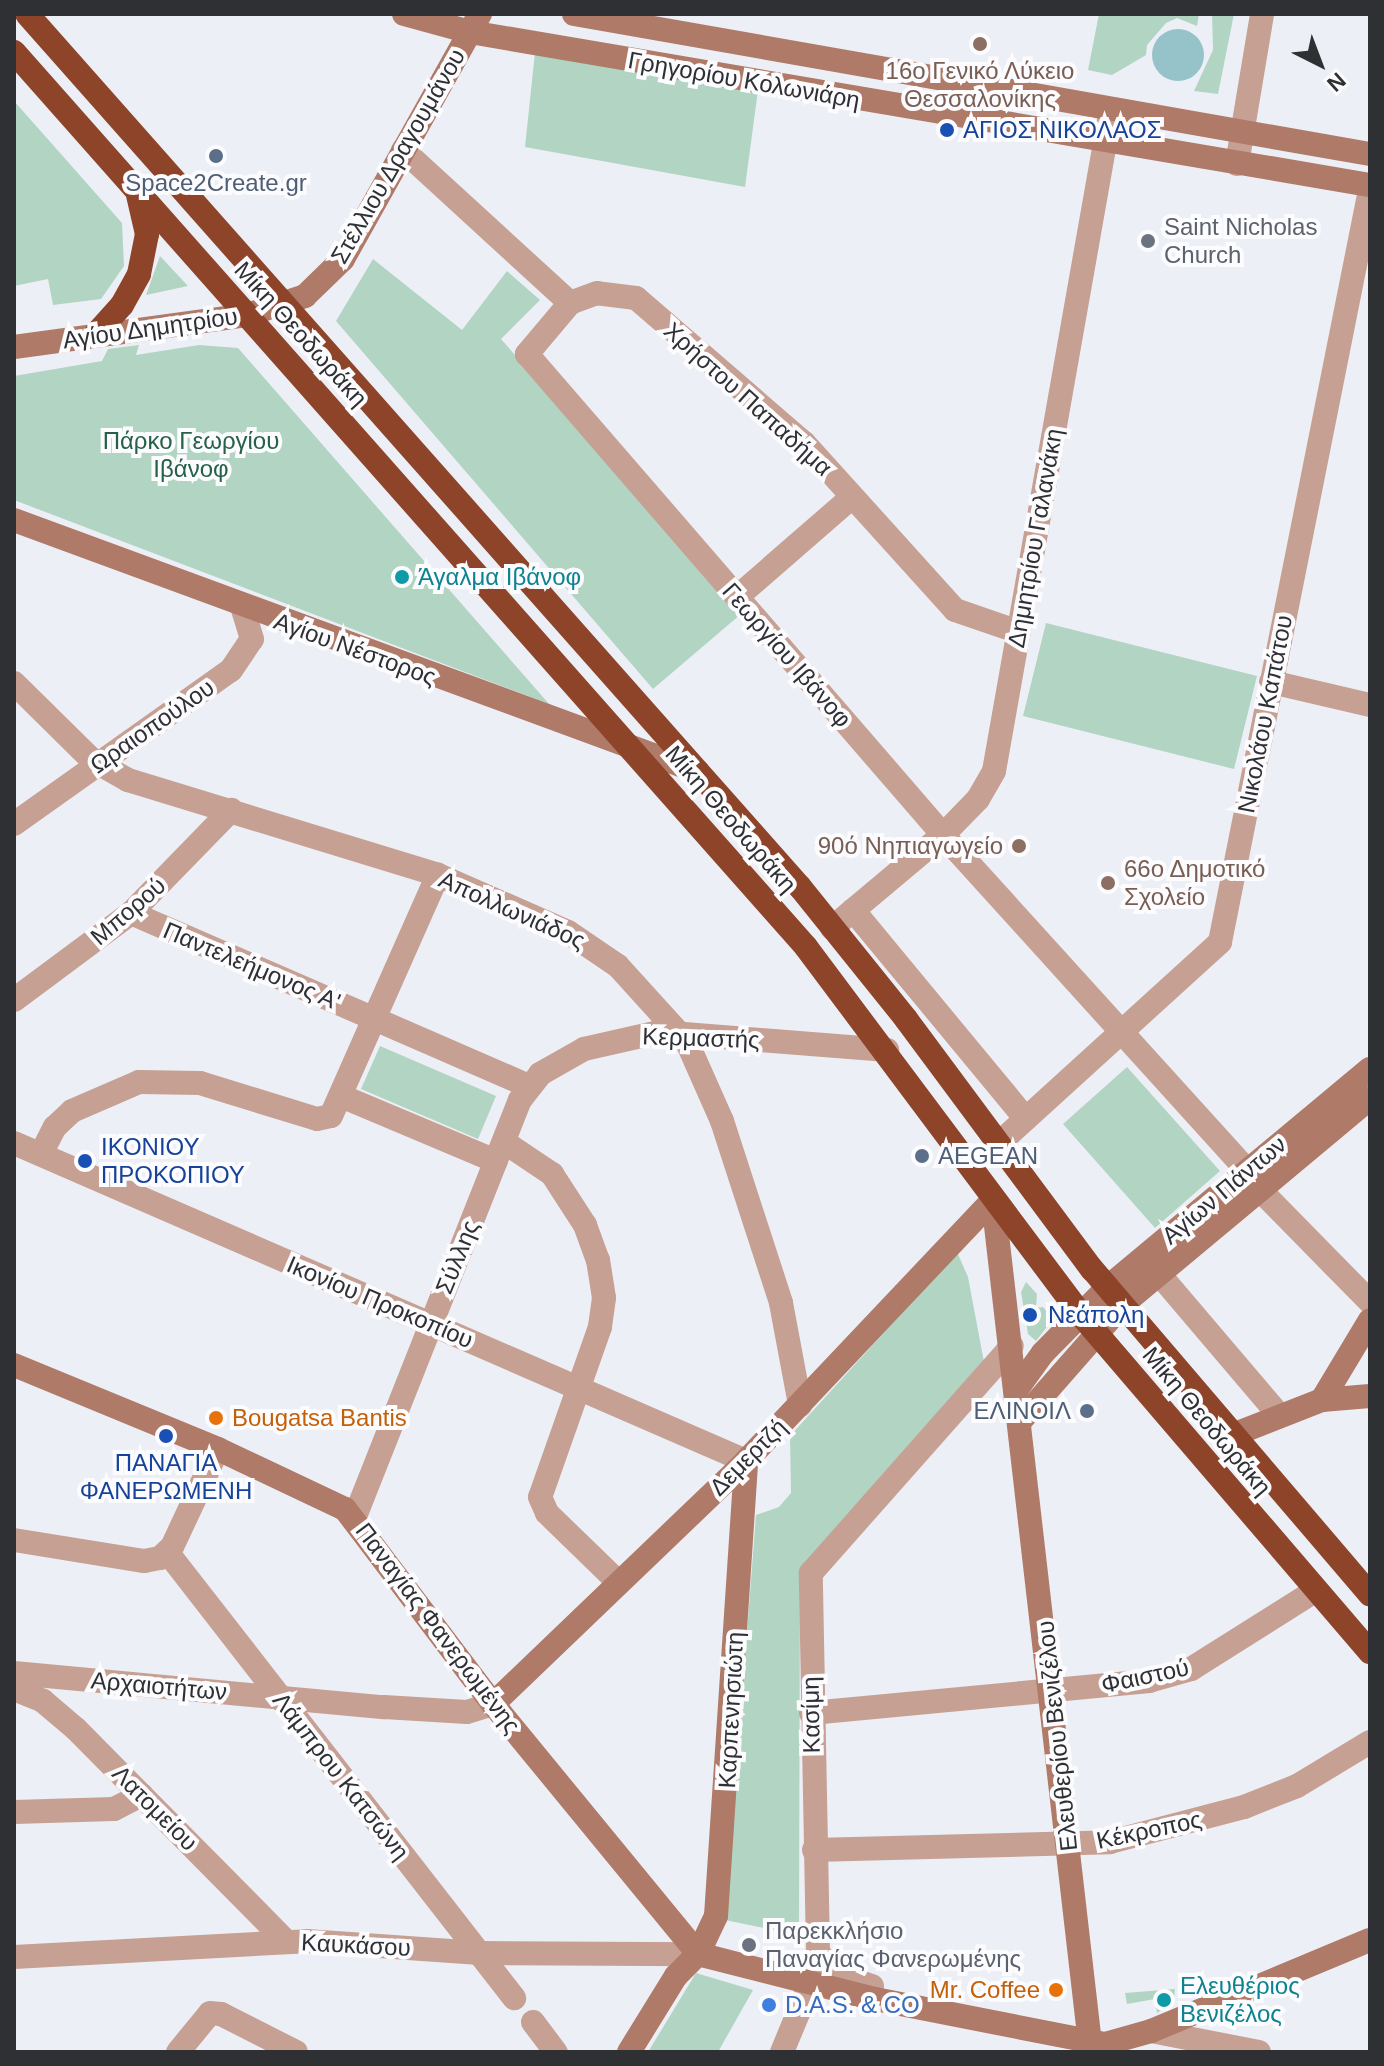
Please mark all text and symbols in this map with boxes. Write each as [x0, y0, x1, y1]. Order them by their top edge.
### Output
north arrow [1280, 24, 1360, 104]
marker: 16ο Γενικό Λύκειο Θεσσαλονίκης [971, 35, 989, 53]
street label: Στέλλιου Δραγουμάνου [324, 43, 472, 269]
street label: Γρηγορίου Κολωνιάρη [626, 45, 862, 115]
place label: 16ο Γενικό Λύκειο Θεσσαλονίκης [885, 57, 1075, 113]
text: N [1322, 68, 1351, 97]
place label: ΑΓΙΟΣ ΝΙΚΟΛΑΟΣ [963, 116, 1162, 144]
marker: ΑΓΙΟΣ ΝΙΚΟΛΑΟΣ [938, 121, 956, 139]
marker: Space2Create.gr [207, 147, 225, 165]
place label: Space2Create.gr [125, 169, 307, 197]
place label: Saint Nicholas Church [1164, 213, 1317, 269]
marker: Saint Nicholas Church [1139, 232, 1157, 250]
street label: Μίκη Θεοδωράκη [228, 256, 374, 412]
street label: Αγίου Δημητρίου [60, 301, 240, 355]
street label: Χρήστου Παπαδήμα [658, 316, 838, 482]
street label: Δημητρίου Γαλανάκη [1002, 426, 1068, 650]
park label: Πάρκο Γεωργίου Ιβάνοφ [103, 427, 279, 483]
place label: Άγαλμα Ιβάνοφ [418, 563, 581, 591]
marker: Άγαλμα Ιβάνοφ [393, 568, 411, 586]
street label: Γεωργίου Ιβάνοφ [716, 577, 858, 733]
street label: Αγίου Νέστορος [270, 606, 440, 692]
street label: Νικολάου Καπάτου [1232, 612, 1298, 816]
street label: Ωραιοπούλου [85, 673, 219, 779]
street label: Μίκη Θεοδωράκη [659, 740, 803, 898]
place label: 90ό Νηπιαγωγείο [818, 832, 1003, 860]
marker: 90ό Νηπιαγωγείο [1010, 837, 1028, 855]
place label: 66ο Δημοτικό Σχολείο [1124, 855, 1267, 911]
street label: Απολλωνιάδος [434, 865, 590, 955]
street label: Μπορού [85, 871, 171, 951]
marker: 66ο Δημοτικό Σχολείο [1099, 874, 1117, 892]
street label: Παντελεήμονος Α' [159, 915, 345, 1017]
street label: Κερμαστής [642, 1022, 760, 1054]
street label: Αγίων Πάντων [1156, 1130, 1292, 1250]
place label: ΙΚΟΝΙΟΥ ΠΡΟΚΟΠΙΟΥ [101, 1133, 245, 1189]
place label: AEGEAN [938, 1142, 1038, 1170]
marker: AEGEAN [913, 1147, 931, 1165]
marker: ΙΚΟΝΙΟΥ ΠΡΟΚΟΠΙΟΥ [76, 1152, 94, 1170]
street label: Σύλλης [429, 1216, 485, 1298]
street label: Ικονίου Προκοπίου [283, 1250, 477, 1354]
place label: Νεάπολη [1048, 1301, 1144, 1329]
marker: Νεάπολη [1019, 1304, 1041, 1326]
street label: Μίκη Θεοδωράκη [1137, 1341, 1277, 1501]
place label: ΕΛΙΝΟΙΛ [974, 1397, 1071, 1425]
marker: ΕΛΙΝΟΙΛ [1078, 1402, 1096, 1420]
place label: Bougatsa Bantis [232, 1404, 407, 1432]
marker: Bougatsa Bantis [207, 1409, 225, 1427]
street label: Δεμερτζή [703, 1412, 793, 1502]
marker: ΠΑΝΑΓΙΑ ΦΑΝΕΡΩΜΕΝΗ [157, 1427, 175, 1445]
place label: ΠΑΝΑΓΙΑ ΦΑΝΕΡΩΜΕΝΗ [80, 1449, 252, 1505]
street label: Παναγίας Φανερωμένης [349, 1517, 527, 1739]
street label: Ελευθερίου Βενιζέλου [1031, 1619, 1083, 1853]
street label: Καρπενησιώτη [713, 1631, 749, 1789]
street label: Φαιστού [1099, 1653, 1191, 1699]
street label: Αρχαιοτήτων [90, 1666, 228, 1706]
street label: Κασίμη [796, 1676, 826, 1754]
street label: Λάμπρου Κατσώνη [267, 1686, 415, 1866]
street label: Λατομείου [106, 1759, 204, 1857]
street label: Κέκροπος [1094, 1805, 1204, 1855]
place label: Παρεκκλήσιο Παναγίας Φανερωμένης [765, 1917, 1021, 1973]
street label: Καυκάσου [301, 1928, 411, 1962]
marker: Παρεκκλήσιο Παναγίας Φανερωμένης [740, 1936, 758, 1954]
place label: Ελευθέριος Βενιζέλος [1180, 1972, 1300, 2028]
place label: Mr. Coffee [930, 1976, 1040, 2004]
marker: Mr. Coffee [1047, 1981, 1065, 1999]
place label: D.A.S. & CO [785, 1991, 920, 2019]
marker: Ελευθέριος Βενιζέλος [1155, 1991, 1173, 2009]
marker: D.A.S. & CO [760, 1996, 778, 2014]

